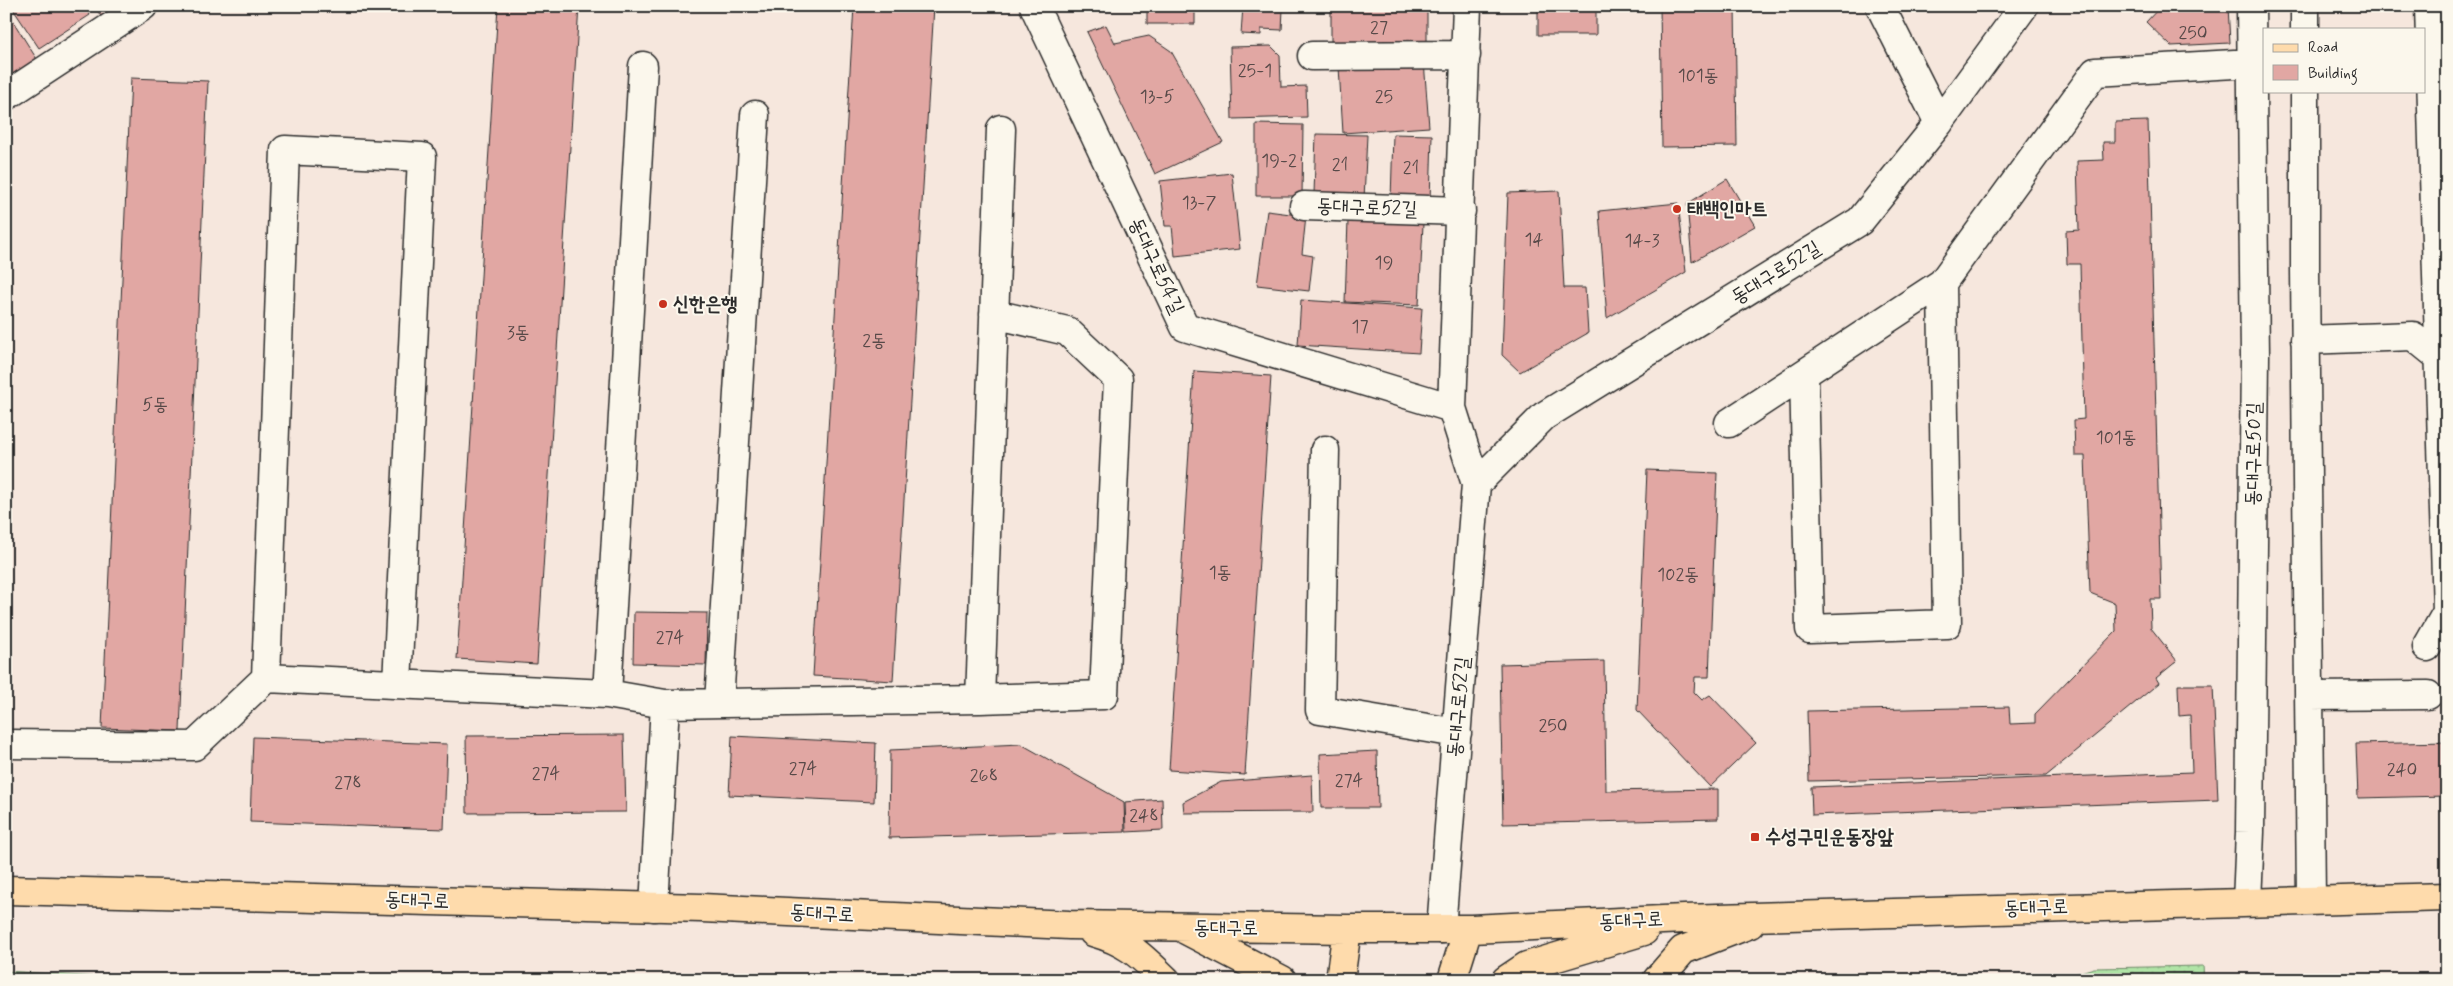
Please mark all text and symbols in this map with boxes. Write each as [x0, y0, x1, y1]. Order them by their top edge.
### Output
house number: 27 [1370, 16, 1388, 40]
house number: 250 [2178, 21, 2208, 45]
legend [2263, 28, 2426, 92]
text: Road [2308, 38, 2338, 58]
house number: 25-1 [1238, 59, 1272, 83]
house number: 101동 [1678, 64, 1718, 88]
text: Building [2308, 64, 2358, 85]
house number: 13-5 [1140, 85, 1174, 109]
house number: 25 [1375, 85, 1393, 109]
house number: 19-2 [1261, 149, 1297, 173]
house number: 21 [1332, 153, 1348, 177]
house number: 21 [1403, 156, 1419, 180]
house number: 13-7 [1182, 191, 1216, 215]
street label: 동대구로52길 [1316, 193, 1418, 223]
place label: 태백인마트 [1687, 196, 1767, 223]
marker: 태백인마트 [1671, 203, 1683, 215]
street label: 동대구로54길 [1122, 213, 1190, 319]
house number: 14 [1525, 228, 1544, 252]
house number: 14-3 [1624, 229, 1660, 253]
street label: 동대구로52길 [1726, 235, 1826, 311]
house number: 19 [1375, 251, 1393, 275]
place label: 신한은행 [673, 291, 737, 318]
marker: 신한은행 [657, 298, 669, 310]
house number: 17 [1351, 315, 1369, 339]
house number: 3동 [507, 321, 529, 345]
house number: 2동 [862, 329, 886, 353]
house number: 5동 [142, 393, 168, 417]
street label: 동대구로50길 [2240, 402, 2268, 506]
house number: 101동 [2096, 426, 2136, 450]
house number: 1동 [1209, 561, 1231, 585]
house number: 102동 [1657, 563, 1699, 587]
house number: 274 [656, 626, 685, 650]
street label: 동대구로52길 [1441, 656, 1477, 758]
house number: 250 [1538, 714, 1568, 738]
house number: 274 [789, 757, 818, 781]
house number: 240 [2387, 758, 2417, 782]
house number: 274 [532, 762, 561, 786]
house number: 268 [970, 764, 998, 788]
house number: 274 [1335, 769, 1364, 793]
house number: 278 [334, 771, 362, 795]
house number: 248 [1129, 804, 1159, 828]
place label: 수성구민운동장앞 [1765, 824, 1894, 851]
marker: 수성구민운동장앞 [1749, 831, 1761, 843]
street label: 동대구로 [384, 886, 450, 916]
street label: 동대구로 [2003, 893, 2069, 923]
street label: 동대구로 [789, 899, 855, 929]
street label: 동대구로 [1598, 906, 1664, 936]
street label: 동대구로 [1194, 915, 1258, 942]

